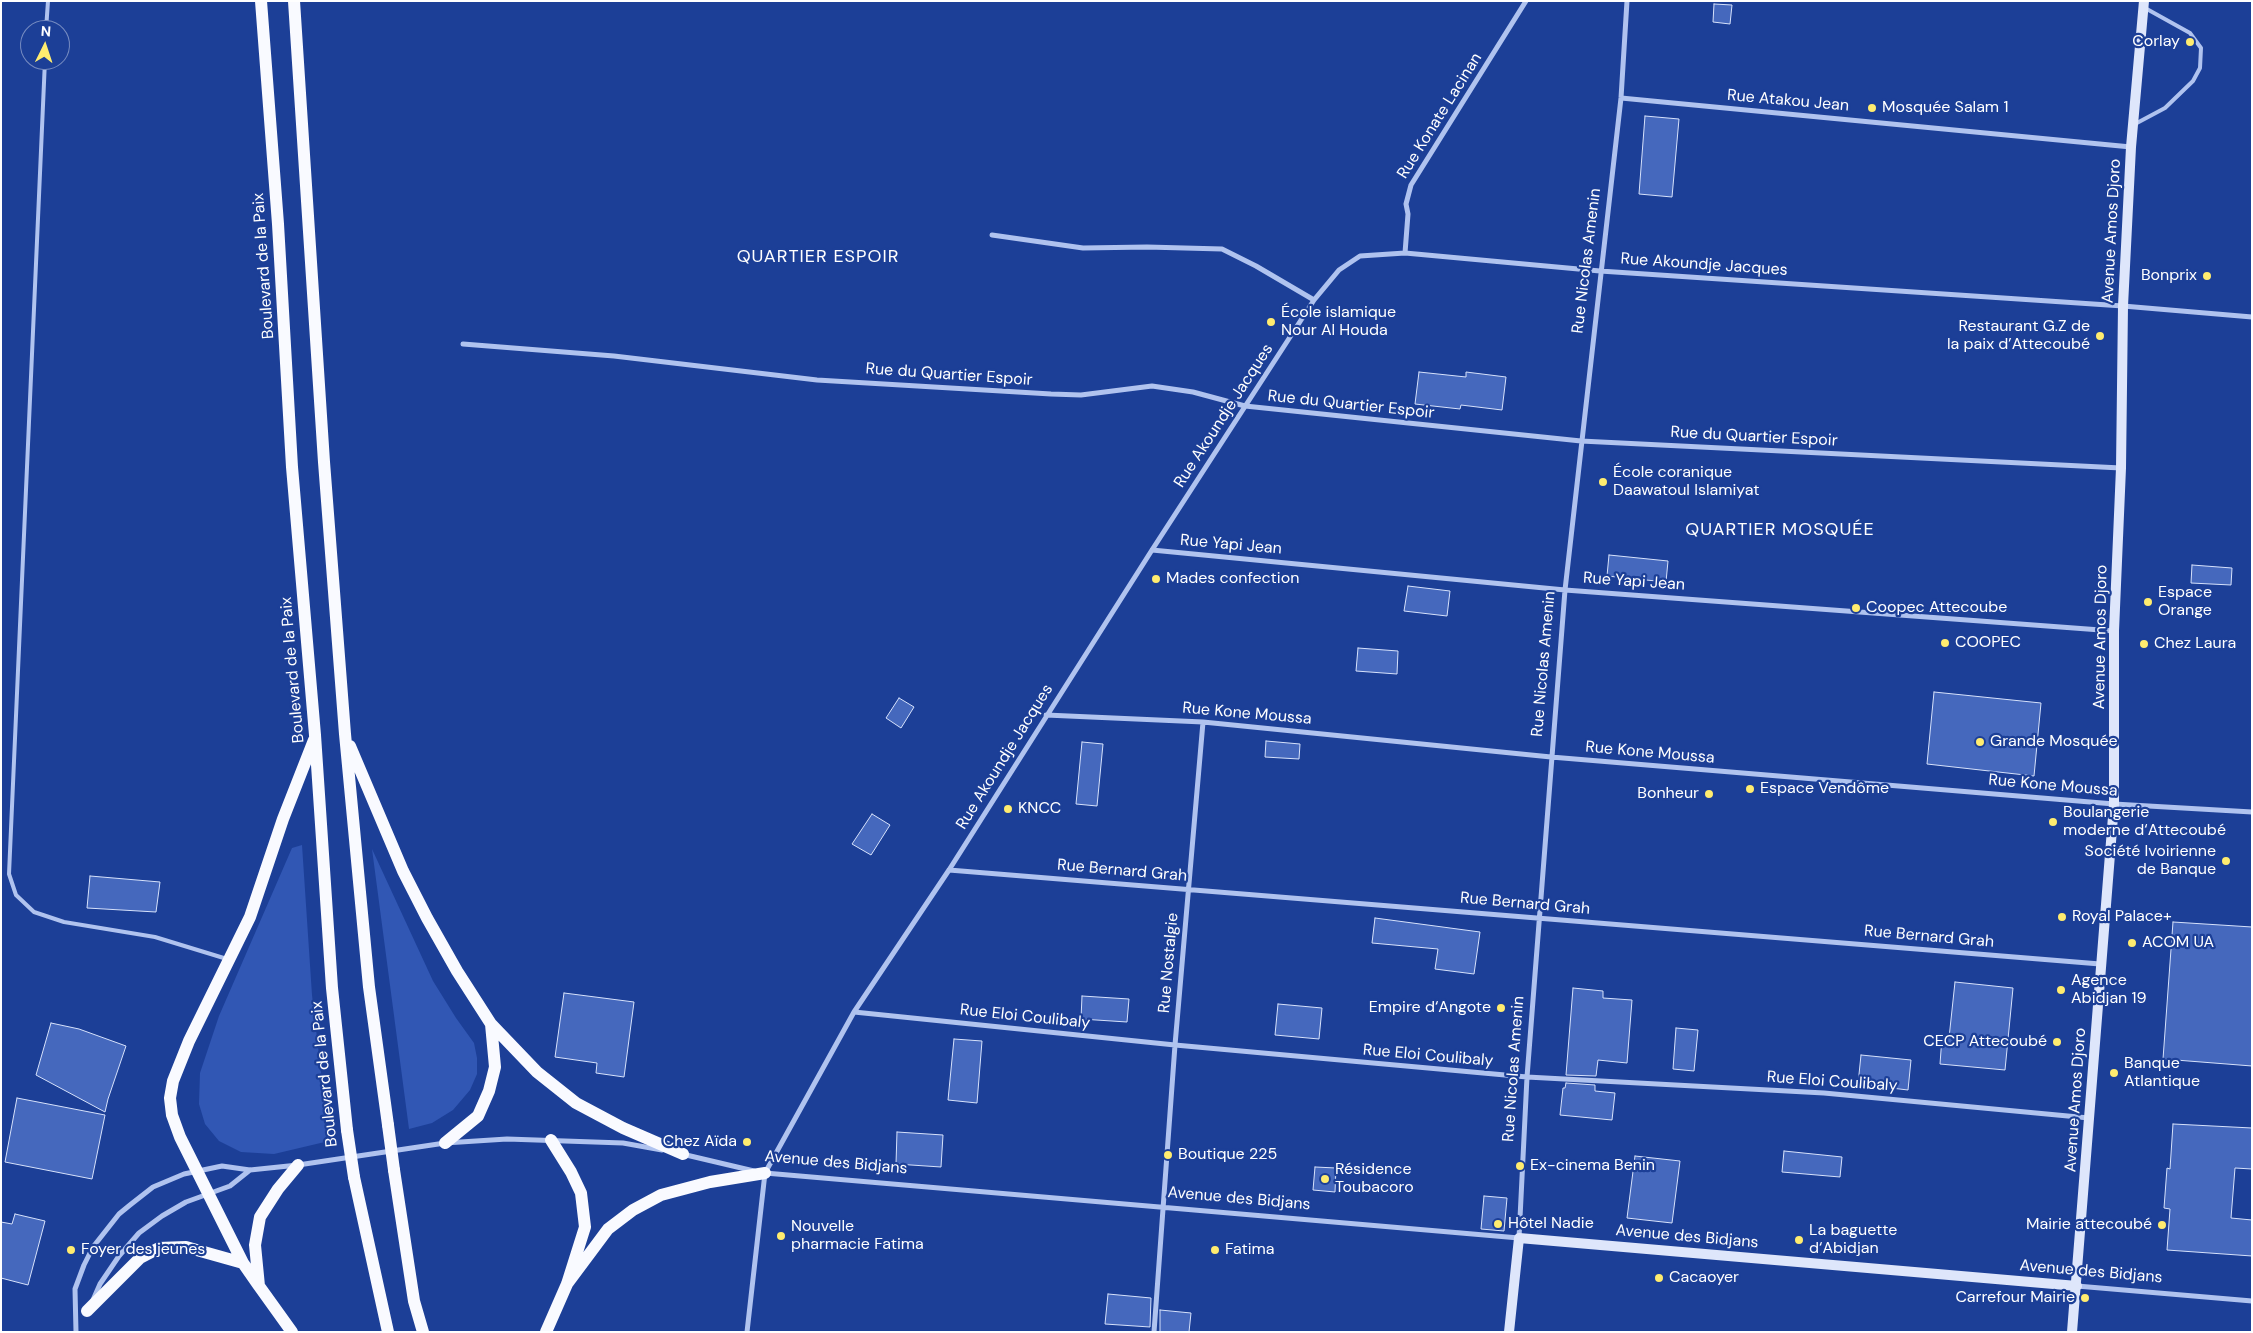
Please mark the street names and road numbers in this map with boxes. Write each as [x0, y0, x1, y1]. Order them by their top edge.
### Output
street label: Rue Konate Lacinan [1394, 50, 1486, 182]
street label: Rue Atakou Jean [1726, 86, 1850, 116]
street label: Avenue Amos Djoro [2099, 158, 2125, 304]
street label: Rue Nicolas Amenin [1569, 187, 1605, 335]
street label: Boulevard de la Paix [249, 192, 279, 340]
street label: Rue Akoundje Jacques [1620, 250, 1788, 280]
street label: Rue Akoundje Jacques [1170, 341, 1278, 491]
street label: Rue du Quartier Espoir [865, 360, 1033, 390]
street label: Rue du Quartier Espoir [1267, 387, 1435, 423]
street label: Rue du Quartier Espoir [1670, 423, 1838, 451]
street label: Rue Yapi Jean [1179, 531, 1283, 559]
street label: Avenue Amos Djoro [2090, 564, 2112, 710]
street label: Rue Yapi Jean [1582, 569, 1686, 595]
street label: Rue Nicolas Amenin [1528, 590, 1560, 738]
street label: Boulevard de la Paix [277, 596, 309, 744]
street label: Rue Akoundje Jacques [952, 681, 1058, 833]
street label: Rue Kone Moussa [1182, 699, 1312, 729]
street label: Rue Kone Moussa [1585, 738, 1715, 768]
street label: Rue Kone Moussa [1988, 771, 2118, 801]
street label: Rue Bernard Grah [1056, 856, 1188, 886]
street label: Rue Bernard Grah [1459, 889, 1591, 919]
street label: Rue Nostalgie [1155, 912, 1183, 1014]
street label: Rue Bernard Grah [1863, 922, 1995, 952]
street label: Rue Nicolas Amenin [1499, 995, 1529, 1143]
street label: Boulevard de la Paix [308, 1000, 342, 1148]
street label: Rue Eloi Coulibaly [959, 1001, 1091, 1033]
street label: Avenue Amos Djoro [2061, 1027, 2091, 1173]
street label: Rue Eloi Coulibaly [1362, 1041, 1494, 1071]
street label: Rue Eloi Coulibaly [1766, 1068, 1898, 1096]
street label: Avenue des Bidjans [764, 1147, 908, 1179]
street label: Avenue des Bidjans [1167, 1183, 1311, 1215]
street label: Avenue des Bidjans [1615, 1221, 1759, 1253]
street label: Avenue des Bidjans [2019, 1256, 2163, 1288]

